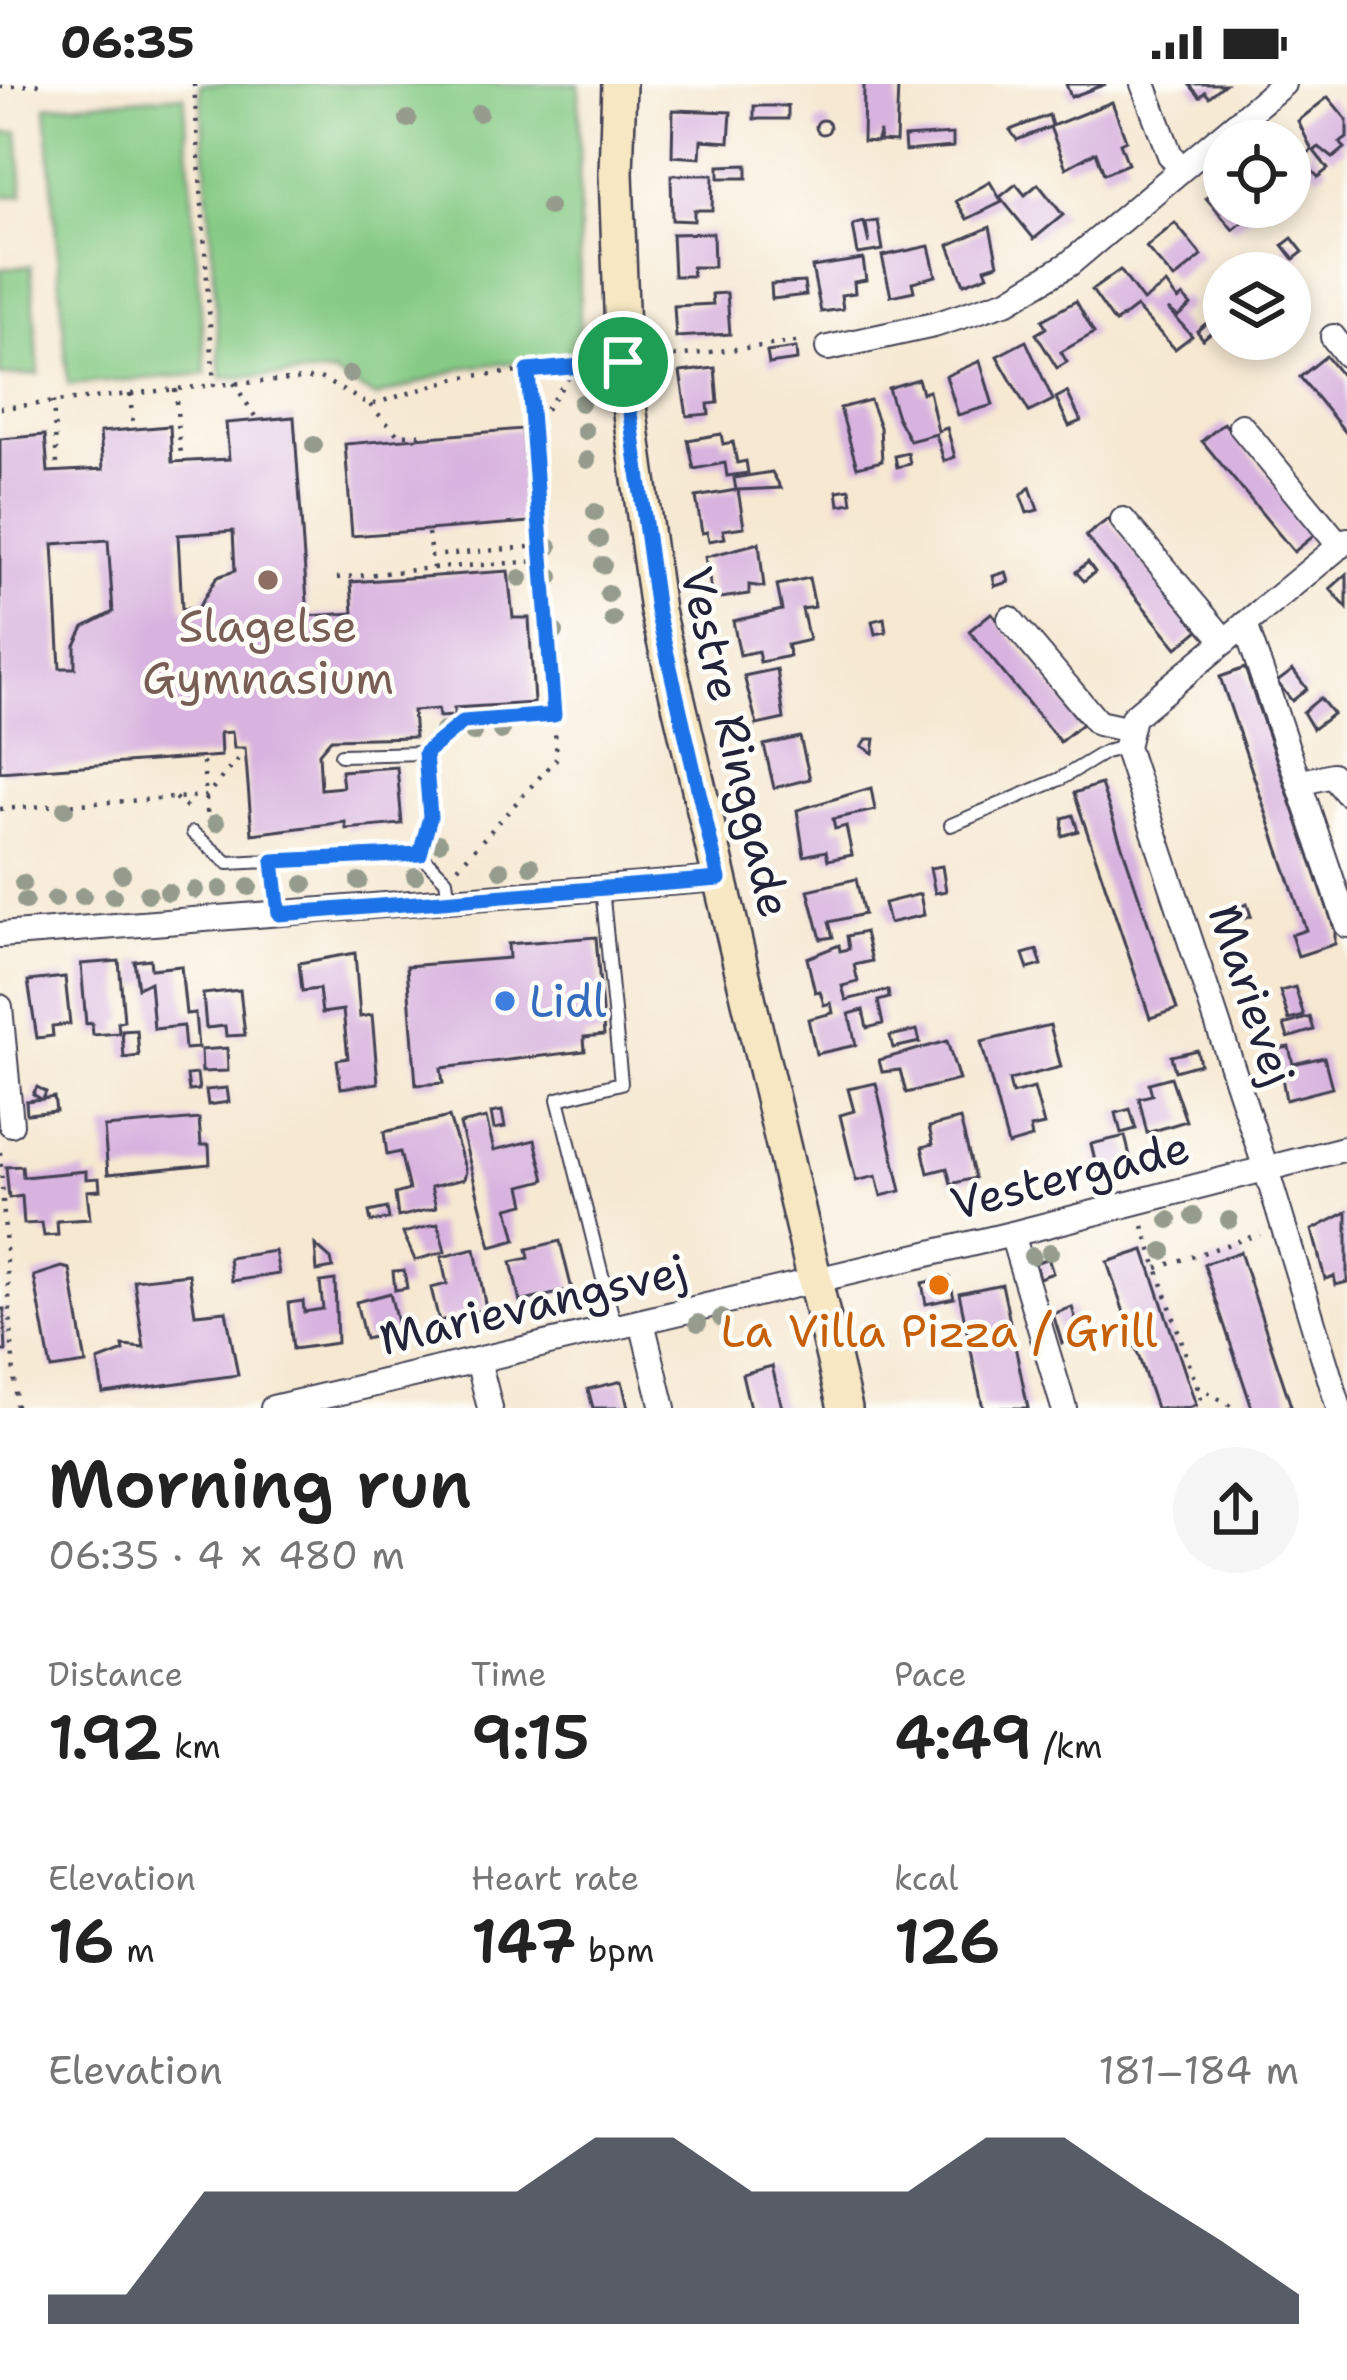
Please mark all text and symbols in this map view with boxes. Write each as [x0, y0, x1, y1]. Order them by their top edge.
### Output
text: 06:35 [60, 12, 195, 72]
map controls [1203, 120, 1311, 360]
button: locate [1203, 120, 1311, 228]
button: layers [1203, 252, 1311, 360]
pin [572, 311, 674, 413]
icon: arrive [590, 329, 656, 395]
street label: Vestre Ringgade [667, 561, 805, 923]
marker: Slagelse Gymnasium [255, 567, 281, 593]
place label: Slagelse Gymnasium [142, 596, 394, 708]
street label: Marievej [1195, 897, 1309, 1093]
place label: Lidl [529, 971, 607, 1031]
marker: Lidl [492, 988, 518, 1014]
street label: Vestergade [944, 1116, 1196, 1234]
street label: Marievangsvej [373, 1239, 693, 1369]
marker: La Villa Pizza / Grill [926, 1272, 952, 1298]
place label: La Villa Pizza / Grill [720, 1301, 1158, 1361]
text: Morning run [48, 1440, 472, 1528]
button: share [1173, 1447, 1299, 1573]
text: 06:35 · 4 × 480 m [48, 1529, 405, 1581]
text: Distance [48, 1652, 183, 1697]
text: Time [471, 1652, 547, 1697]
text: Pace [894, 1652, 967, 1697]
text: 1.92 [48, 1697, 163, 1777]
text: 9:15 [471, 1697, 590, 1777]
text: 4:49 [894, 1697, 1032, 1777]
text: km [163, 1724, 221, 1769]
text: /km [1032, 1724, 1102, 1769]
text: Elevation [48, 1856, 196, 1901]
text: Heart rate [471, 1856, 639, 1901]
text: kcal [894, 1856, 958, 1901]
text: 16 [48, 1901, 115, 1981]
text: 147 [471, 1901, 577, 1981]
text: 126 [894, 1901, 1001, 1981]
text: m [115, 1928, 155, 1973]
text: bpm [577, 1928, 654, 1973]
text: Elevation [48, 2044, 223, 2096]
text: 181–184 m [1098, 2044, 1299, 2096]

